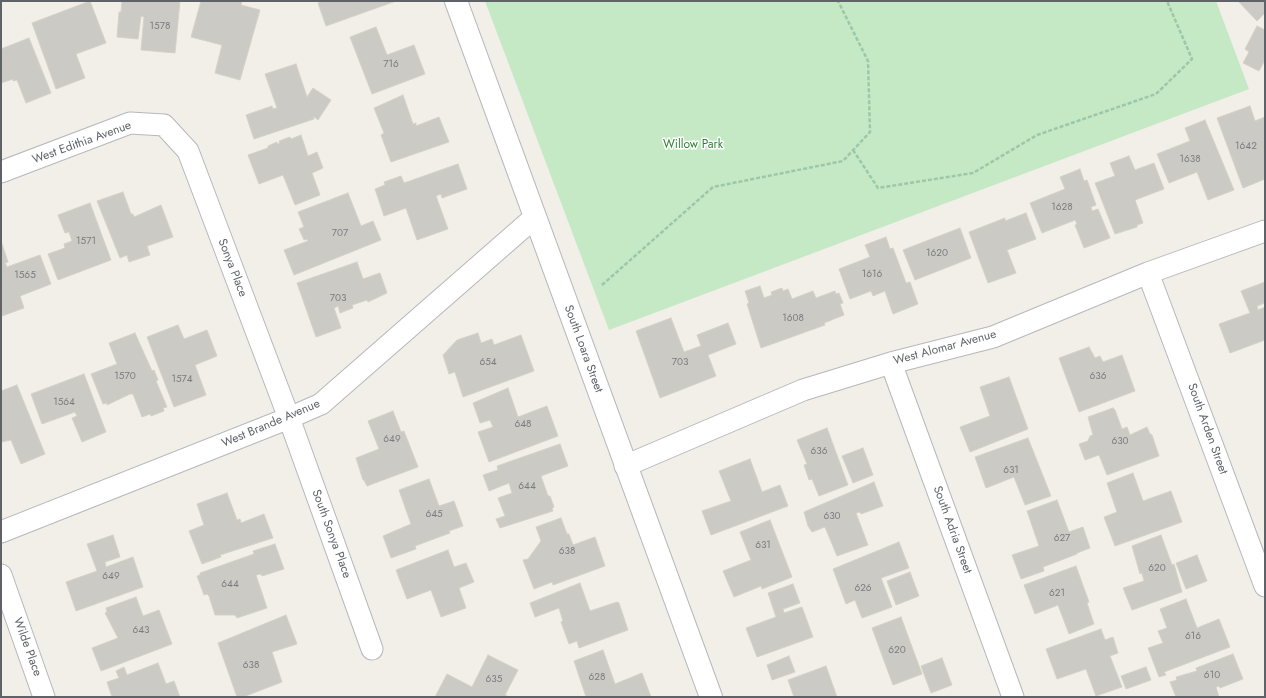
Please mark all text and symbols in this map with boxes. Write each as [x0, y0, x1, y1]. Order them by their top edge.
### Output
house number: 1578 [150, 21, 170, 33]
house number: 716 [383, 59, 399, 71]
street label: West Edithia Avenue [31, 118, 133, 168]
park label: Willow Park [663, 138, 723, 152]
house number: 1642 [1235, 141, 1257, 153]
house number: 1638 [1179, 154, 1201, 166]
house number: 1628 [1051, 202, 1073, 214]
house number: 707 [332, 228, 348, 240]
house number: 1571 [76, 236, 96, 248]
street label: Sonya Place [214, 237, 250, 299]
house number: 1620 [926, 248, 948, 260]
house number: 1616 [862, 269, 882, 281]
house number: 1565 [14, 270, 36, 282]
house number: 703 [330, 293, 346, 305]
street label: South Loara Street [560, 303, 606, 395]
house number: 1608 [782, 313, 804, 325]
street label: West Alomar Avenue [892, 327, 998, 369]
house number: 654 [479, 357, 497, 369]
house number: 703 [672, 357, 688, 369]
house number: 1570 [114, 371, 136, 383]
house number: 636 [1090, 371, 1106, 383]
house number: 1574 [171, 374, 193, 386]
street label: South Arden Street [1184, 382, 1230, 476]
house number: 1564 [53, 397, 75, 409]
street label: West Brande Avenue [220, 397, 322, 451]
house number: 648 [514, 419, 532, 431]
house number: 649 [383, 434, 401, 446]
house number: 630 [1111, 436, 1129, 448]
house number: 636 [811, 446, 827, 458]
house number: 631 [1003, 465, 1019, 477]
house number: 644 [518, 481, 536, 493]
street label: South Adria Street [929, 484, 975, 576]
street label: South Sonya Place [308, 488, 354, 580]
house number: 645 [425, 509, 443, 521]
house number: 630 [823, 511, 841, 523]
house number: 627 [1054, 533, 1070, 545]
house number: 631 [755, 540, 771, 552]
house number: 638 [559, 546, 575, 558]
house number: 620 [1148, 563, 1166, 575]
house number: 649 [102, 571, 120, 583]
house number: 644 [221, 579, 239, 591]
house number: 626 [854, 583, 872, 595]
house number: 621 [1049, 588, 1065, 600]
street label: Wilde Place [10, 616, 44, 678]
house number: 643 [132, 625, 150, 637]
house number: 616 [1185, 631, 1201, 643]
house number: 620 [888, 645, 906, 657]
house number: 638 [243, 660, 259, 672]
house number: 610 [1204, 670, 1220, 682]
house number: 628 [589, 672, 605, 684]
house number: 635 [486, 674, 502, 686]

